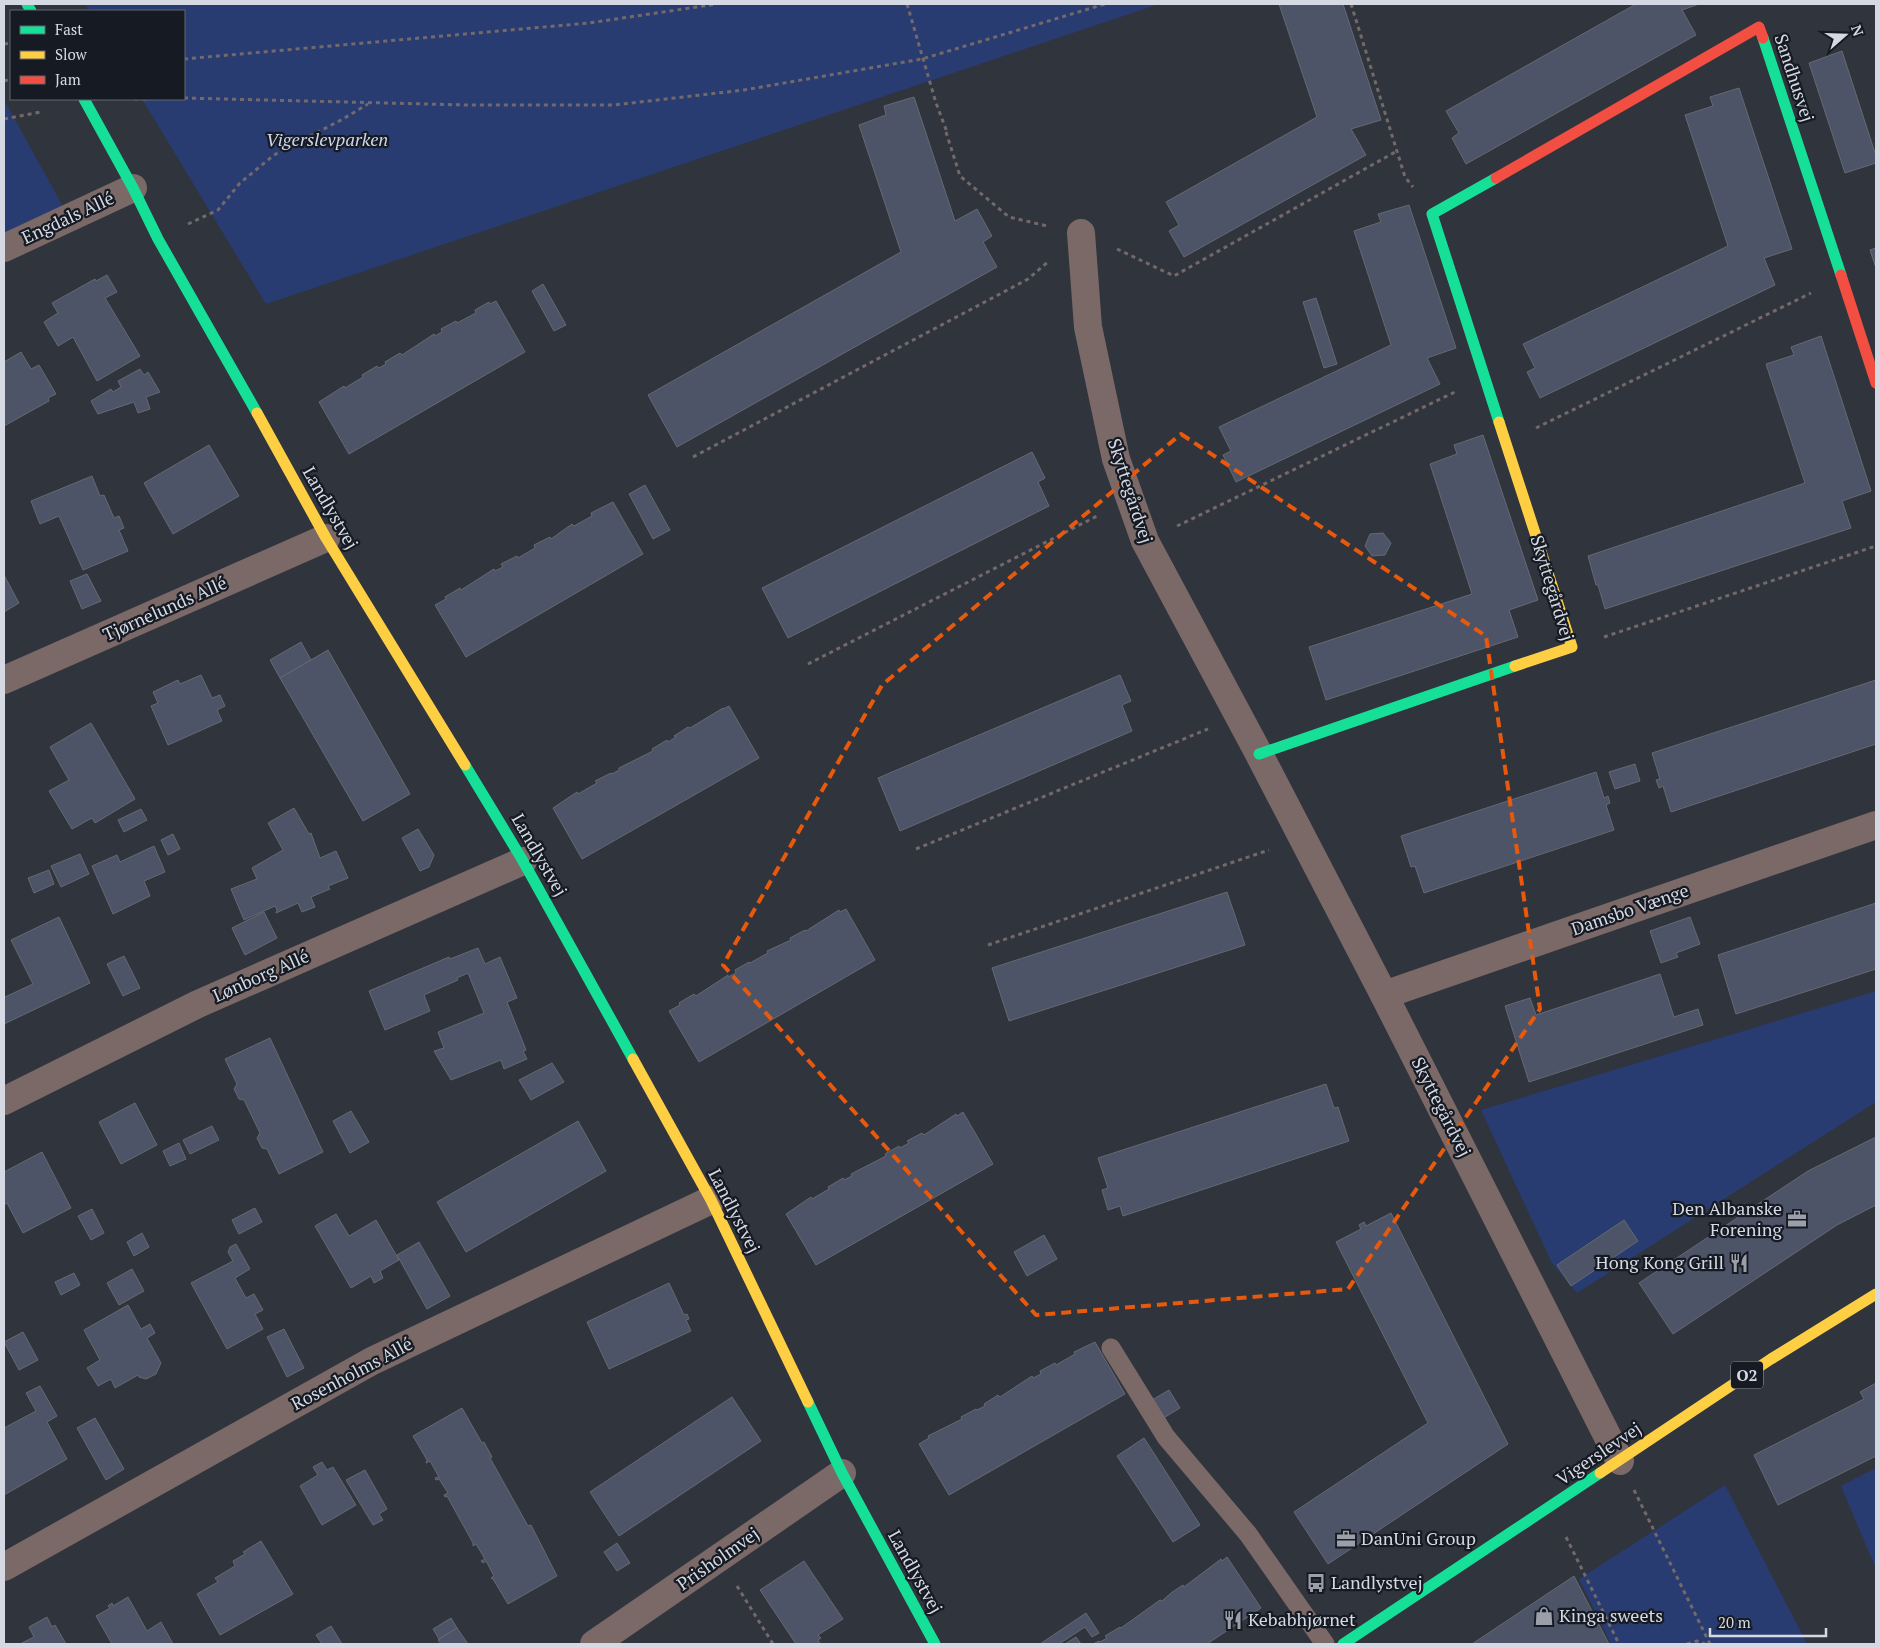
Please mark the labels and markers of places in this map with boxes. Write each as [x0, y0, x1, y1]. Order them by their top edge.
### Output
place label: Den Albanske Forening [1672, 1196, 1783, 1241]
office icon: Den Albanske Forening [1786, 1208, 1808, 1230]
place label: Hong Kong Grill [1596, 1250, 1724, 1274]
restaurant icon: Hong Kong Grill [1728, 1252, 1750, 1274]
place label: DanUni Group [1361, 1526, 1476, 1550]
office icon: DanUni Group [1335, 1528, 1357, 1550]
place label: Landlystvej [1331, 1570, 1423, 1594]
bus stop icon: Landlystvej [1305, 1572, 1327, 1594]
place label: Kinga sweets [1559, 1603, 1663, 1627]
shop icon: Kinga sweets [1533, 1605, 1555, 1627]
place label: Kebabhjørnet [1248, 1607, 1356, 1631]
restaurant icon: Kebabhjørnet [1222, 1609, 1244, 1631]

